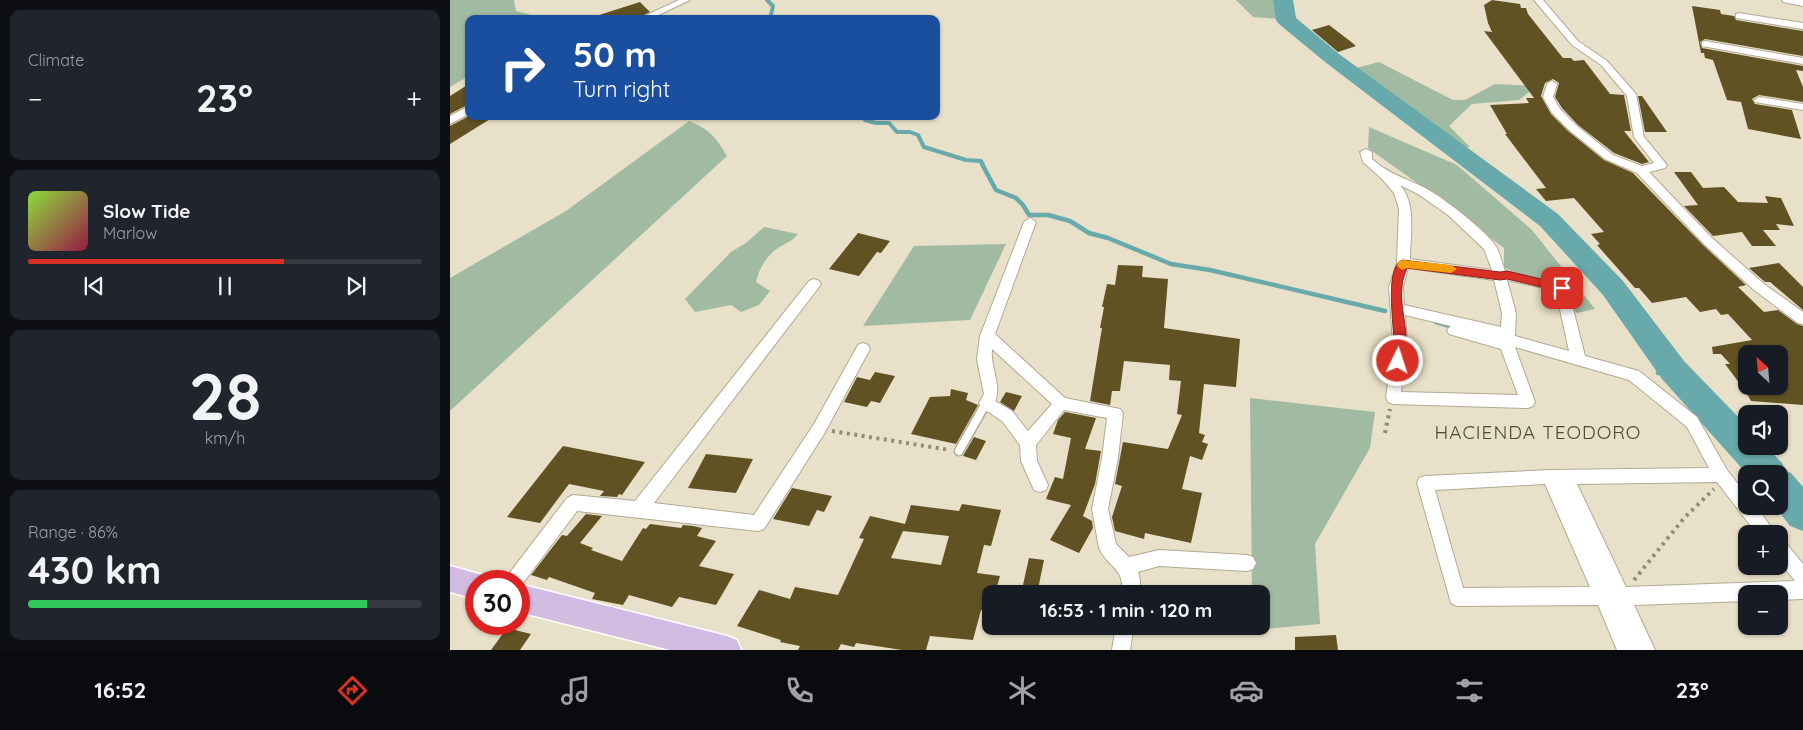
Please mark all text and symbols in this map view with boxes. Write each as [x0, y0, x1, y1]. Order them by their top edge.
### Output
text: 50 m [573, 32, 657, 76]
icon: right [490, 35, 555, 100]
text: Climate [28, 50, 84, 70]
text: 23° [196, 74, 253, 122]
text: Turn right [573, 75, 670, 103]
text: − [28, 81, 43, 116]
text: + [406, 81, 422, 116]
text: Slow Tide [103, 199, 191, 223]
text: Marlow [103, 223, 157, 243]
pin [1541, 267, 1583, 309]
icon: previous [80, 272, 108, 300]
icon: pause [211, 272, 239, 300]
icon: next [342, 272, 370, 300]
icon: arrive [1548, 274, 1576, 302]
position arrow [1371, 334, 1423, 386]
north arrow [1738, 345, 1788, 395]
map controls [1738, 345, 1788, 635]
text: 28 [189, 355, 261, 436]
button: sound [1738, 405, 1788, 455]
district label: HACIENDA TEODORO [1435, 420, 1641, 444]
text: km/h [205, 428, 245, 448]
button: search [1738, 465, 1788, 515]
text: Range · 86% [28, 522, 118, 542]
button: + [1738, 525, 1788, 575]
text: 430 km [28, 546, 161, 594]
speed limit sign: 30 [465, 570, 530, 635]
button: − [1738, 585, 1788, 635]
text: 16:53 · 1 min · 120 m [1040, 598, 1212, 622]
icon: directions [335, 673, 370, 708]
icon: music [558, 673, 593, 708]
icon: phone [782, 673, 817, 708]
icon: climate [1005, 673, 1040, 708]
icon: car [1229, 673, 1264, 708]
icon: filters [1452, 673, 1487, 708]
text: 16:52 [94, 676, 146, 704]
text: 23° [1676, 676, 1709, 704]

